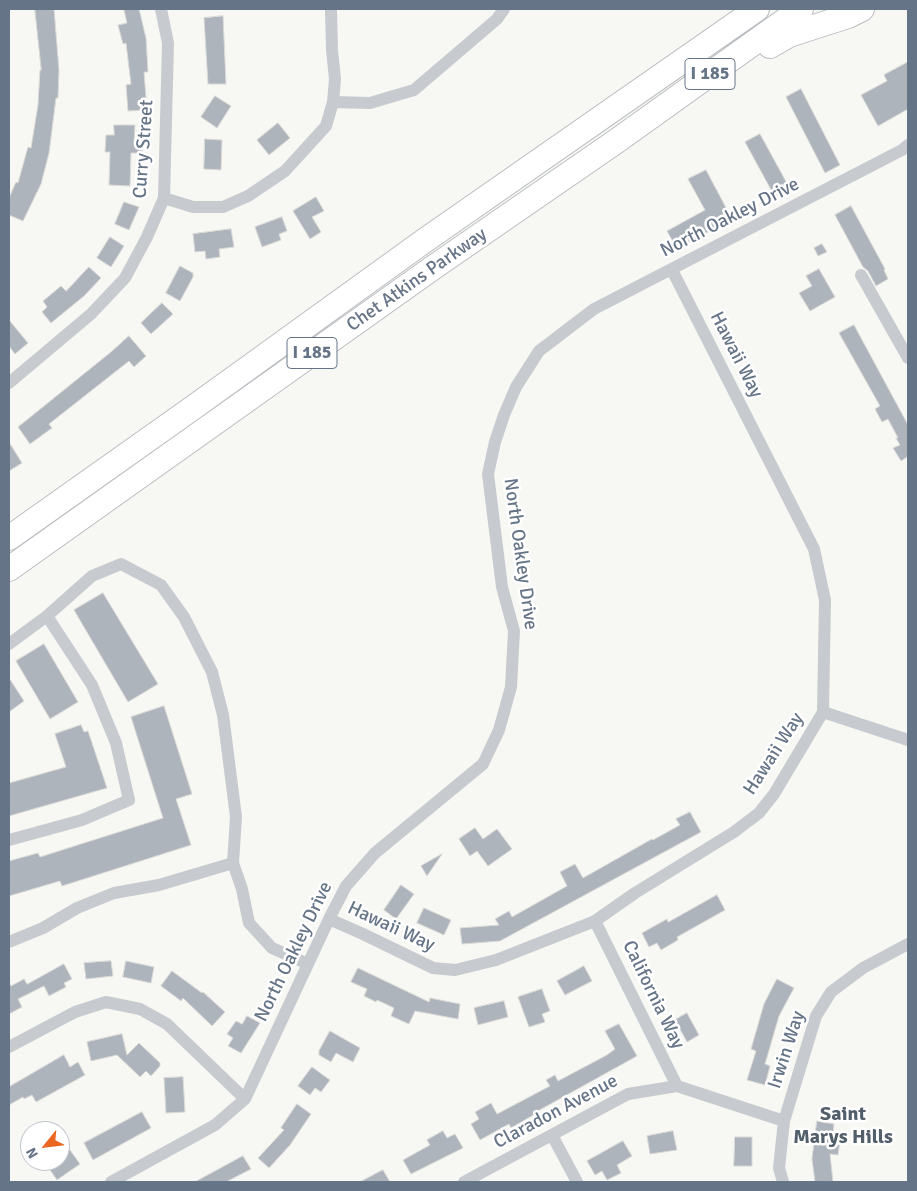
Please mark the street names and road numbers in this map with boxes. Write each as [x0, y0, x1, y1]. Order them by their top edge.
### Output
road number: I 185 [685, 59, 735, 90]
street label: Curry Street [129, 99, 159, 199]
street label: North Oakley Drive [657, 173, 803, 263]
street label: Chet Atkins Parkway [343, 223, 491, 337]
street label: Hawaii Way [705, 308, 767, 402]
road number: I 185 [287, 338, 337, 368]
street label: North Oakley Drive [498, 477, 542, 631]
street label: Hawaii Way [739, 709, 809, 799]
street label: North Oakley Drive [250, 878, 338, 1026]
street label: Hawaii Way [344, 897, 438, 957]
street label: California Way [617, 937, 689, 1053]
street label: Irwin Way [764, 1008, 810, 1092]
street label: Claradon Avenue [490, 1070, 622, 1154]

